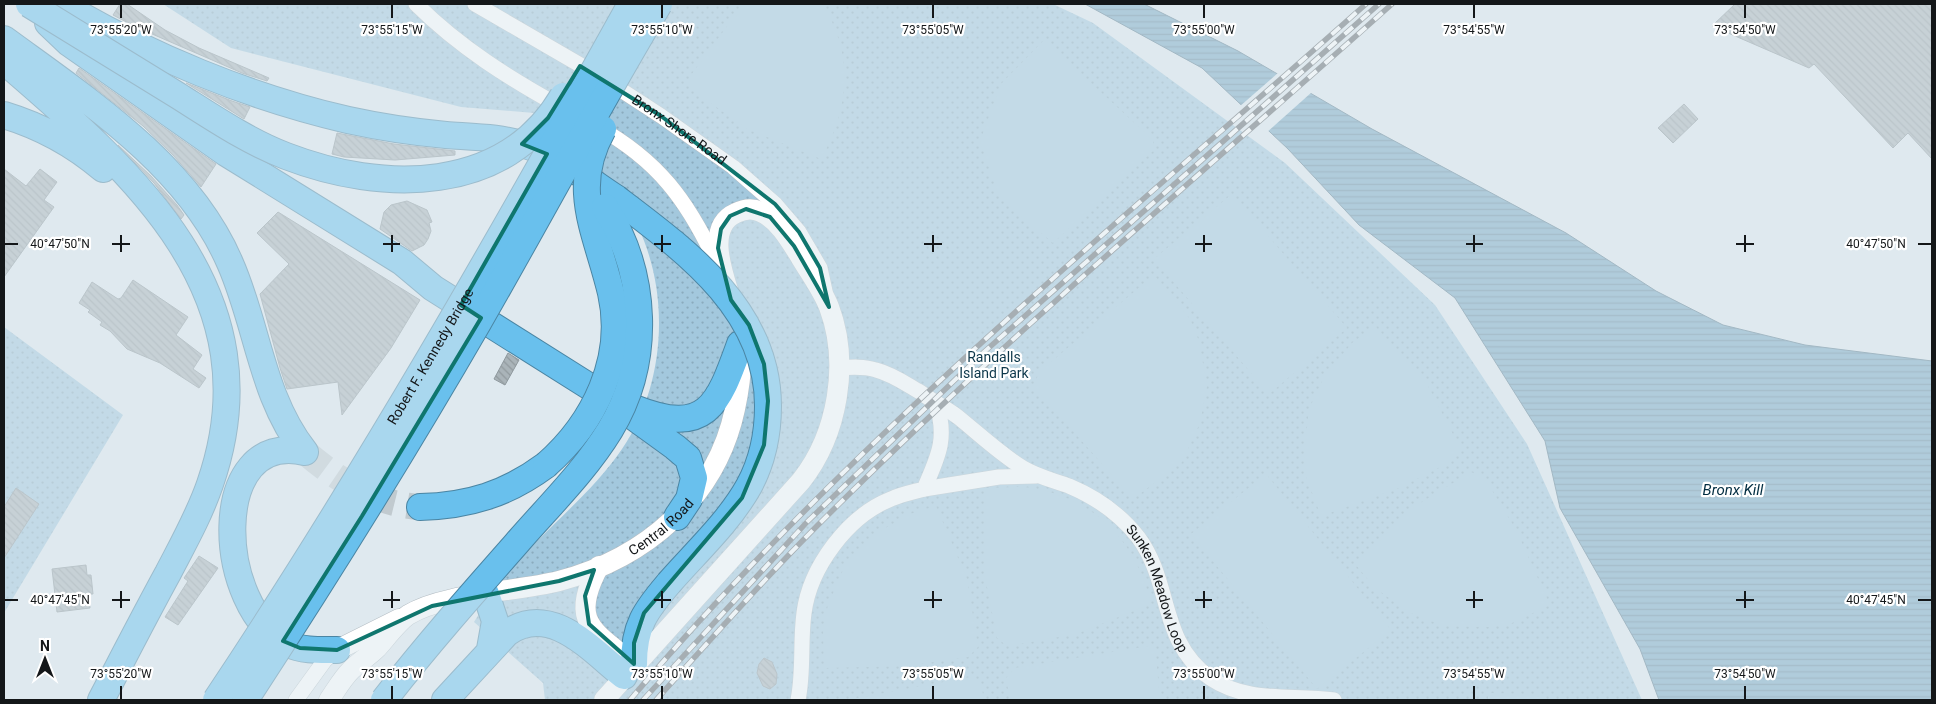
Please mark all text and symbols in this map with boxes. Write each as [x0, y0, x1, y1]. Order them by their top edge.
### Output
text: 73°55'20"W [90, 23, 152, 37]
text: 73°55'15"W [361, 23, 423, 37]
text: 73°55'10"W [631, 23, 693, 37]
text: 73°55'05"W [902, 23, 964, 37]
text: 73°55'00"W [1173, 23, 1235, 37]
text: 73°54'55"W [1443, 23, 1505, 37]
text: 73°54'50"W [1714, 23, 1776, 37]
street label: Bronx Shore Road [629, 91, 730, 168]
text: 40°47'50"N [30, 237, 90, 251]
text: 40°47'50"N [1846, 237, 1906, 251]
street label: Robert F. Kennedy Bridge [384, 285, 477, 427]
park label: Randalls Island Park [959, 349, 1030, 381]
water label: Bronx Kill [1703, 481, 1764, 499]
street label: Central Road [626, 495, 697, 559]
street label: Sunken Meadow Loop [1123, 521, 1191, 655]
text: 40°47'45"N [30, 593, 90, 607]
text: 40°47'45"N [1846, 593, 1906, 607]
north arrow [20, 634, 70, 684]
text: N [40, 638, 50, 654]
text: 73°55'20"W [90, 667, 152, 681]
text: 73°55'15"W [361, 667, 423, 681]
text: 73°55'10"W [631, 667, 693, 681]
text: 73°55'05"W [902, 667, 964, 681]
text: 73°55'00"W [1173, 667, 1235, 681]
text: 73°54'55"W [1443, 667, 1505, 681]
text: 73°54'50"W [1714, 667, 1776, 681]

